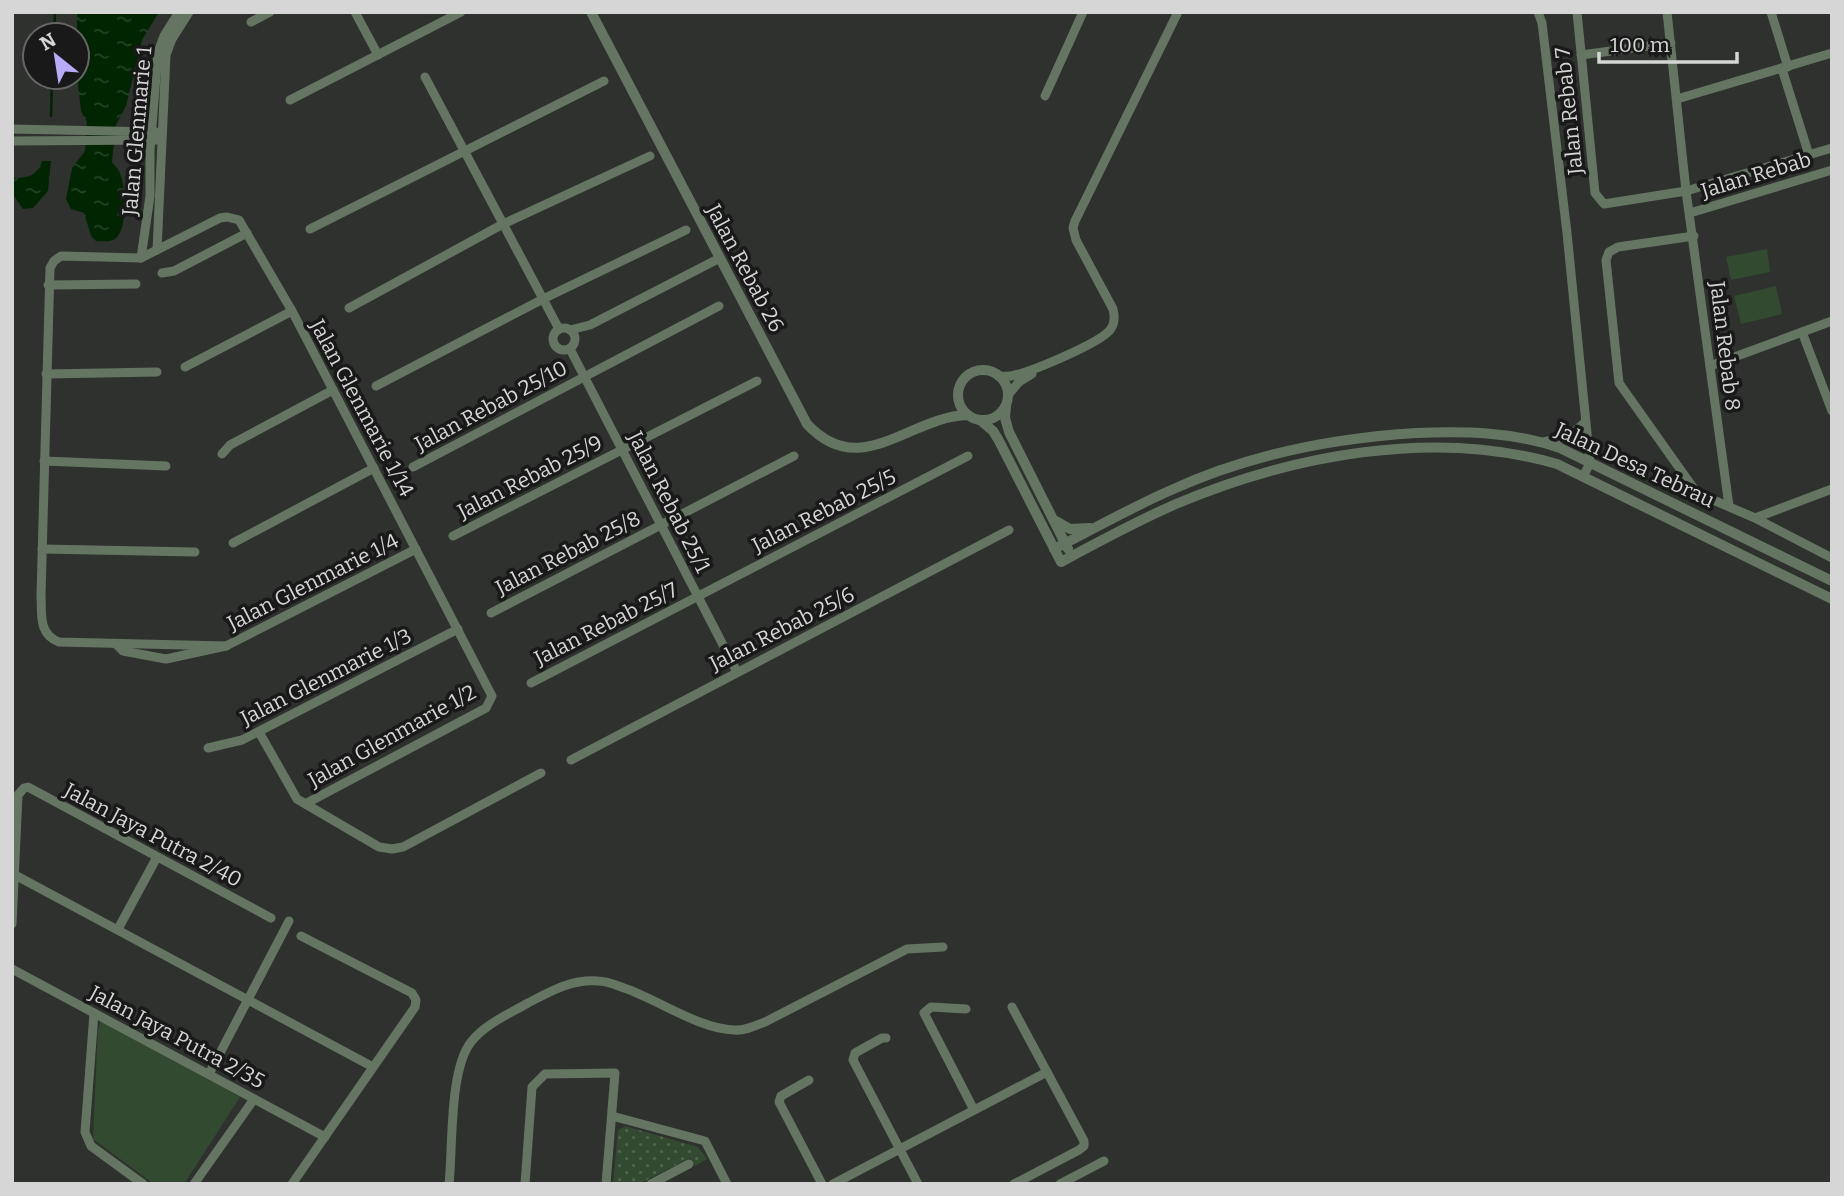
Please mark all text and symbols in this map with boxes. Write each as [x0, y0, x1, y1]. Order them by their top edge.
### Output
north arrow [21, 21, 91, 91]
scale bar [1599, 21, 1737, 65]
text: N [36, 28, 60, 55]
text: 100 m [1610, 32, 1670, 58]
street label: Jalan Glenmarie 1 [117, 45, 157, 218]
street label: Jalan Rebab 7 [1549, 45, 1589, 177]
street label: Jalan Rebab [1697, 146, 1814, 204]
street label: Jalan Rebab 26 [700, 199, 790, 337]
street label: Jalan Rebab 8 [1704, 279, 1746, 412]
street label: Jalan Glenmarie 1/14 [304, 314, 420, 501]
street label: Jalan Rebab 25/10 [409, 355, 572, 458]
street label: Jalan Desa Tebrau [1550, 416, 1719, 513]
street label: Jalan Rebab 25/1 [622, 426, 716, 578]
street label: Jalan Rebab 25/9 [452, 429, 607, 525]
street label: Jalan Rebab 25/5 [747, 464, 900, 559]
street label: Jalan Rebab 25/8 [490, 505, 645, 601]
street label: Jalan Glenmarie 1/4 [222, 528, 403, 637]
street label: Jalan Rebab 25/7 [529, 576, 682, 672]
street label: Jalan Rebab 25/6 [704, 581, 859, 677]
street label: Jalan Glenmarie 1/3 [235, 623, 416, 732]
street label: Jalan Glenmarie 1/2 [303, 679, 480, 793]
street label: Jalan Jaya Putra 2/40 [59, 777, 246, 893]
street label: Jalan Jaya Putra 2/35 [84, 979, 269, 1094]

